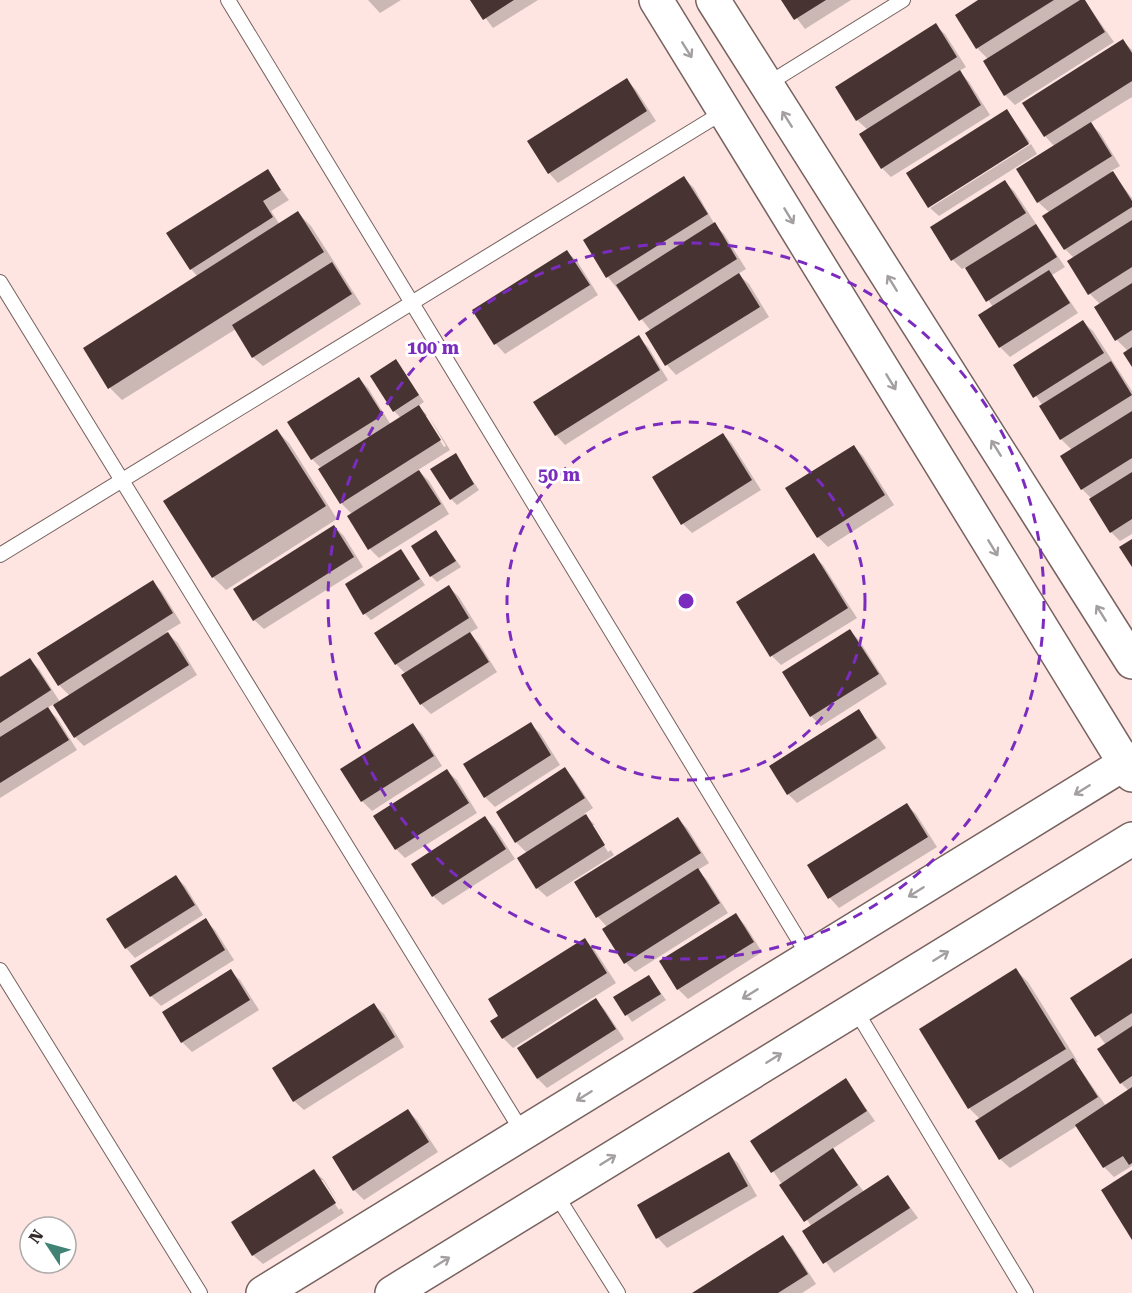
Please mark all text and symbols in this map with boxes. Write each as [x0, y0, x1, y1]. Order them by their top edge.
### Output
one-way arrow [682, 41, 694, 58]
one-way arrow [781, 111, 793, 128]
one-way arrow [784, 207, 796, 224]
one-way arrow [885, 275, 897, 292]
text: 100 m [407, 337, 460, 358]
one-way arrow [886, 373, 898, 390]
one-way arrow [990, 440, 1002, 457]
text: 50 m [538, 464, 581, 485]
one-way arrow [988, 539, 1000, 556]
centre of rings [676, 591, 696, 611]
one-way arrow [1094, 604, 1107, 621]
one-way arrow [1074, 784, 1091, 796]
one-way arrow [908, 886, 925, 898]
one-way arrow [932, 950, 949, 963]
one-way arrow [742, 988, 759, 1000]
one-way arrow [765, 1052, 782, 1064]
one-way arrow [576, 1090, 593, 1102]
one-way arrow [599, 1154, 616, 1166]
north arrow [18, 1215, 78, 1275]
text: N [25, 1226, 48, 1247]
one-way arrow [433, 1256, 450, 1268]

